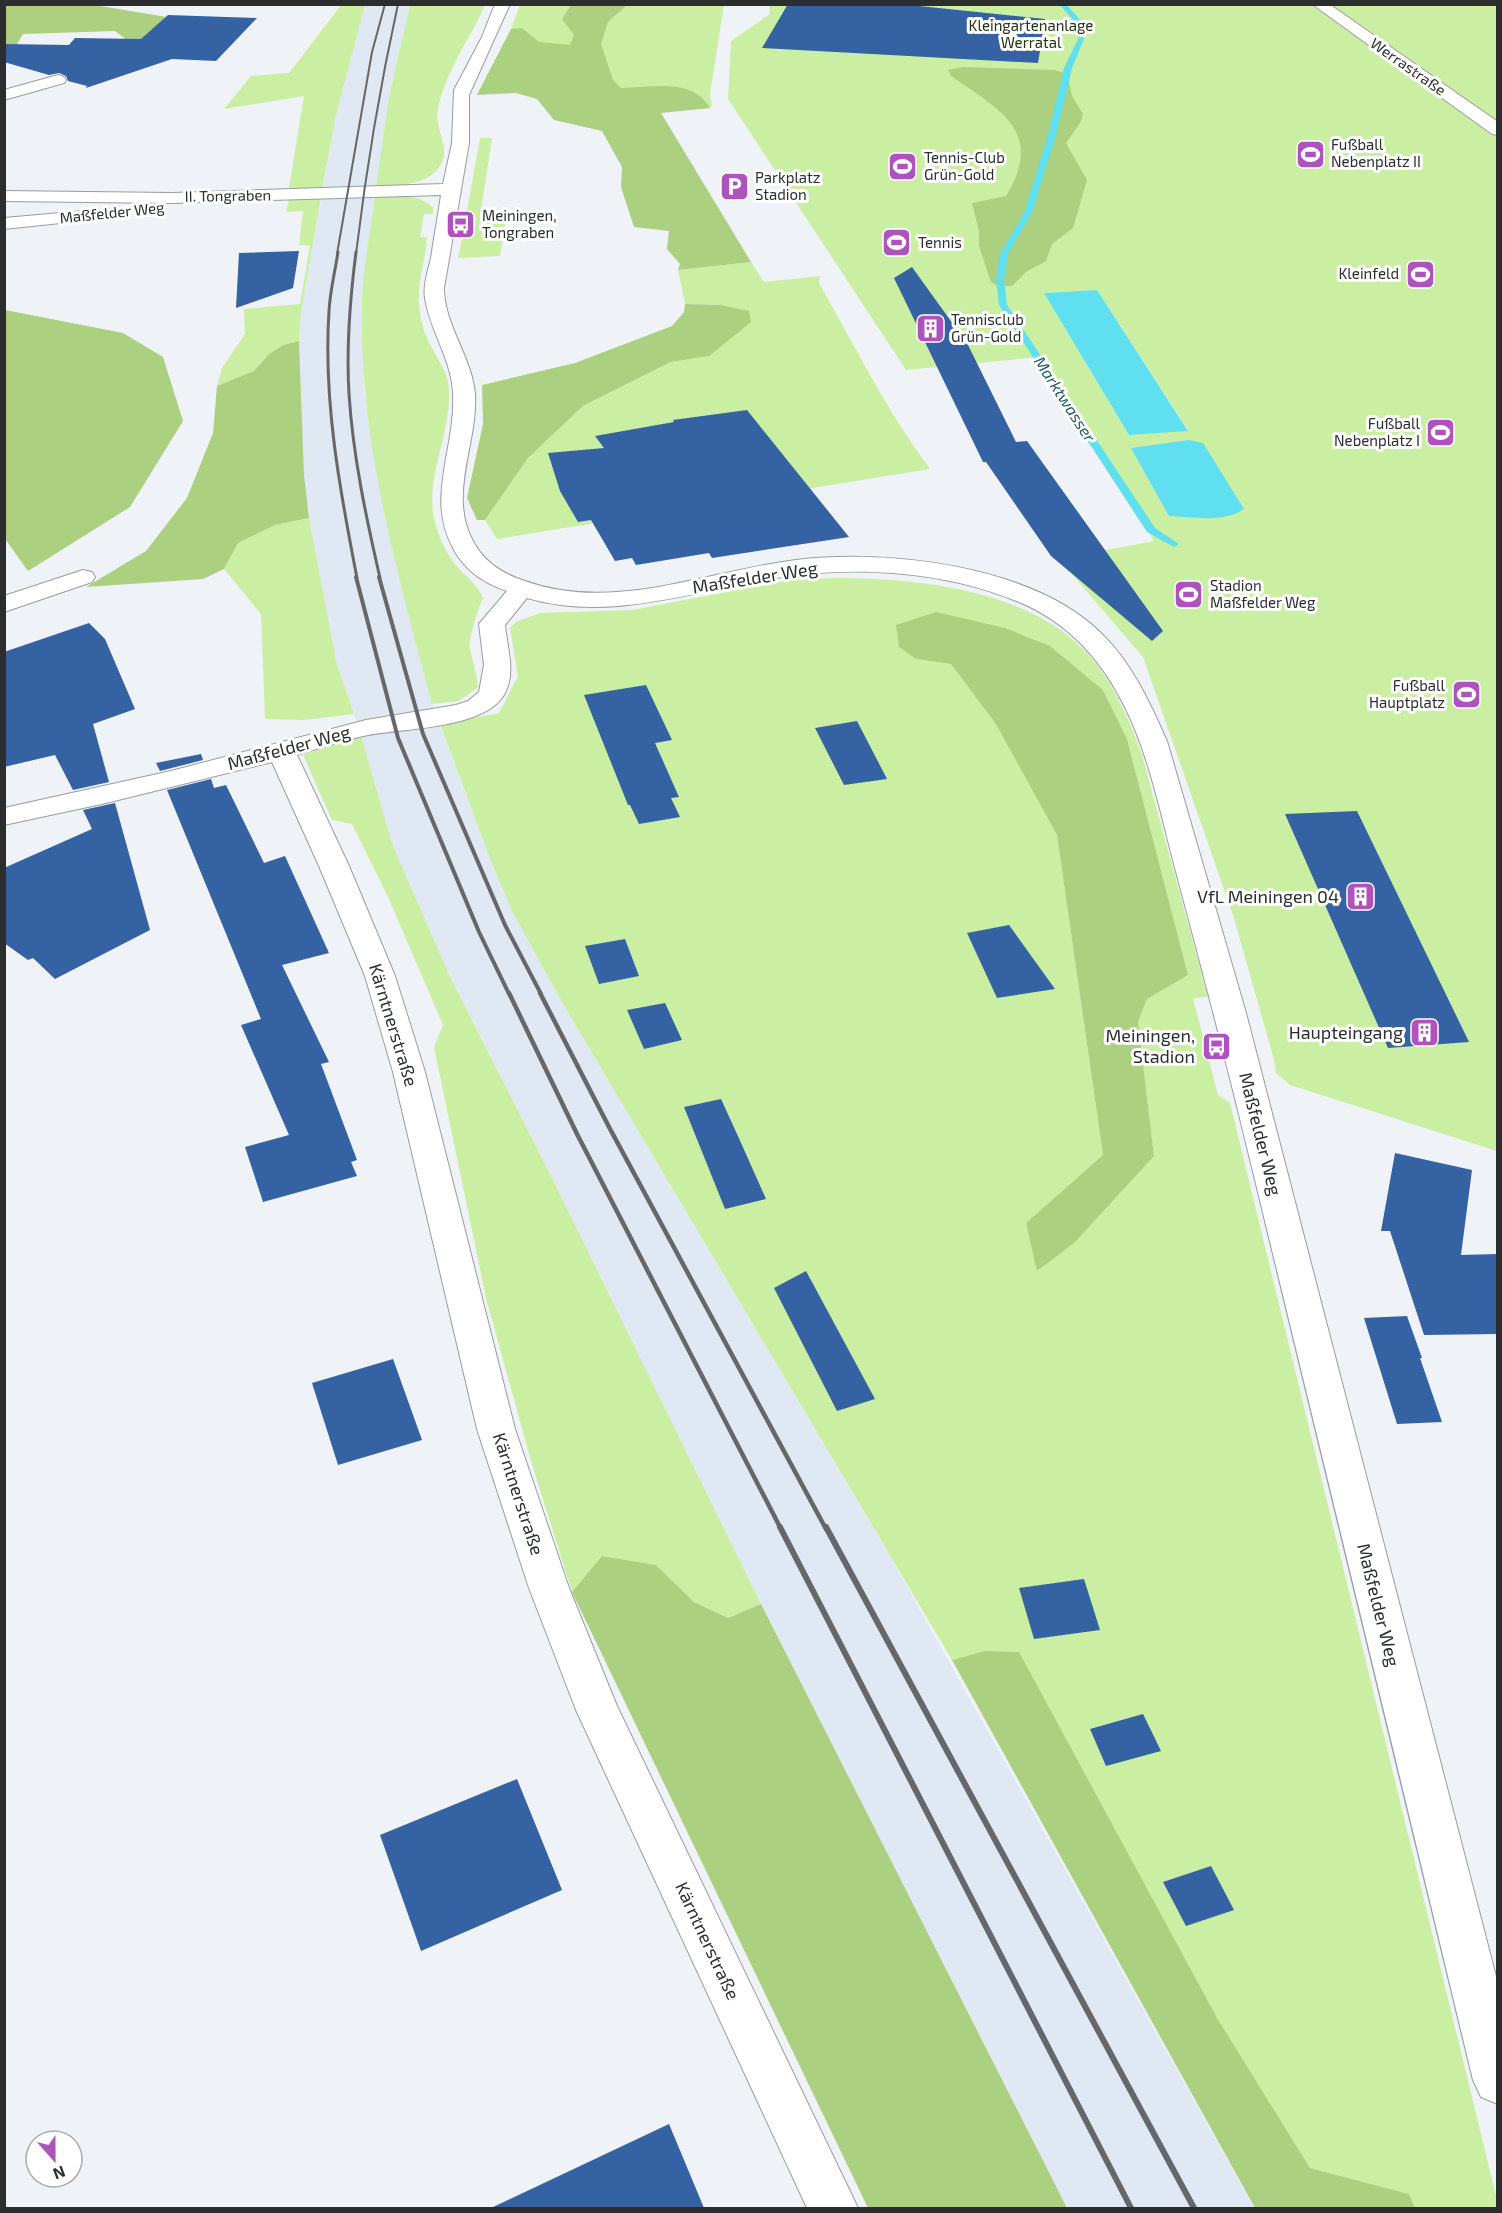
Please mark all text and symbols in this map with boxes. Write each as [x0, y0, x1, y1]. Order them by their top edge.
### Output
park label: Kleingartenanlage Werratal [969, 16, 1093, 51]
street label: Werrastraße [1367, 34, 1450, 99]
place label: Fußball Nebenplatz II [1331, 135, 1421, 170]
sports icon: Fußball Nebenplatz II [1294, 138, 1326, 170]
place label: Tennis-Club Grün-Gold [924, 148, 1005, 183]
sports icon: Tennis-Club Grün-Gold [887, 151, 919, 183]
place label: Parkplatz Stadion [755, 168, 820, 203]
parking icon: Parkplatz Stadion [718, 171, 750, 203]
street label: II. Tongraben [185, 185, 271, 205]
street label: Maßfelder Weg [59, 197, 166, 226]
place label: Meiningen, Tongraben [482, 206, 557, 241]
bus stop icon: Meiningen, Tongraben [445, 209, 477, 241]
sports icon: Tennis [881, 227, 913, 259]
place label: Tennis [918, 233, 962, 251]
sports icon: Kleinfeld [1404, 258, 1436, 290]
place label: Kleinfeld [1339, 264, 1399, 282]
place label: Tennisclub Grün-Gold [951, 310, 1024, 345]
building icon: Tennisclub Grün-Gold [914, 313, 946, 345]
water label: Marktwasser [1031, 353, 1100, 445]
place label: Fußball Nebenplatz I [1334, 414, 1421, 449]
sports icon: Fußball Nebenplatz I [1425, 417, 1457, 449]
street label: Maßfelder Weg [691, 556, 819, 598]
place label: Stadion Maßfelder Weg [1210, 576, 1316, 611]
sports icon: Stadion Maßfelder Weg [1173, 579, 1205, 611]
place label: Fußball Hauptplatz [1369, 676, 1446, 711]
sports icon: Fußball Hauptplatz [1450, 679, 1482, 711]
street label: Maßfelder Weg [225, 720, 353, 774]
building icon: VfL Meiningen 04 [1344, 881, 1376, 913]
place label: VfL Meiningen 04 [1197, 885, 1339, 907]
street label: Kärntnerstraße [365, 961, 423, 1089]
building icon: Haupteingang [1408, 1017, 1440, 1049]
place label: Haupteingang [1289, 1021, 1403, 1043]
place label: Meiningen, Stadion [1106, 1024, 1195, 1067]
bus stop icon: Meiningen, Stadion [1200, 1030, 1232, 1062]
street label: Maßfelder Weg [1235, 1070, 1287, 1198]
street label: Kärntnerstraße [489, 1430, 549, 1558]
street label: Maßfelder Weg [1353, 1541, 1405, 1669]
street label: Kärntnerstraße [671, 1878, 745, 2003]
north arrow [24, 2129, 84, 2189]
text: N [51, 2163, 68, 2184]

